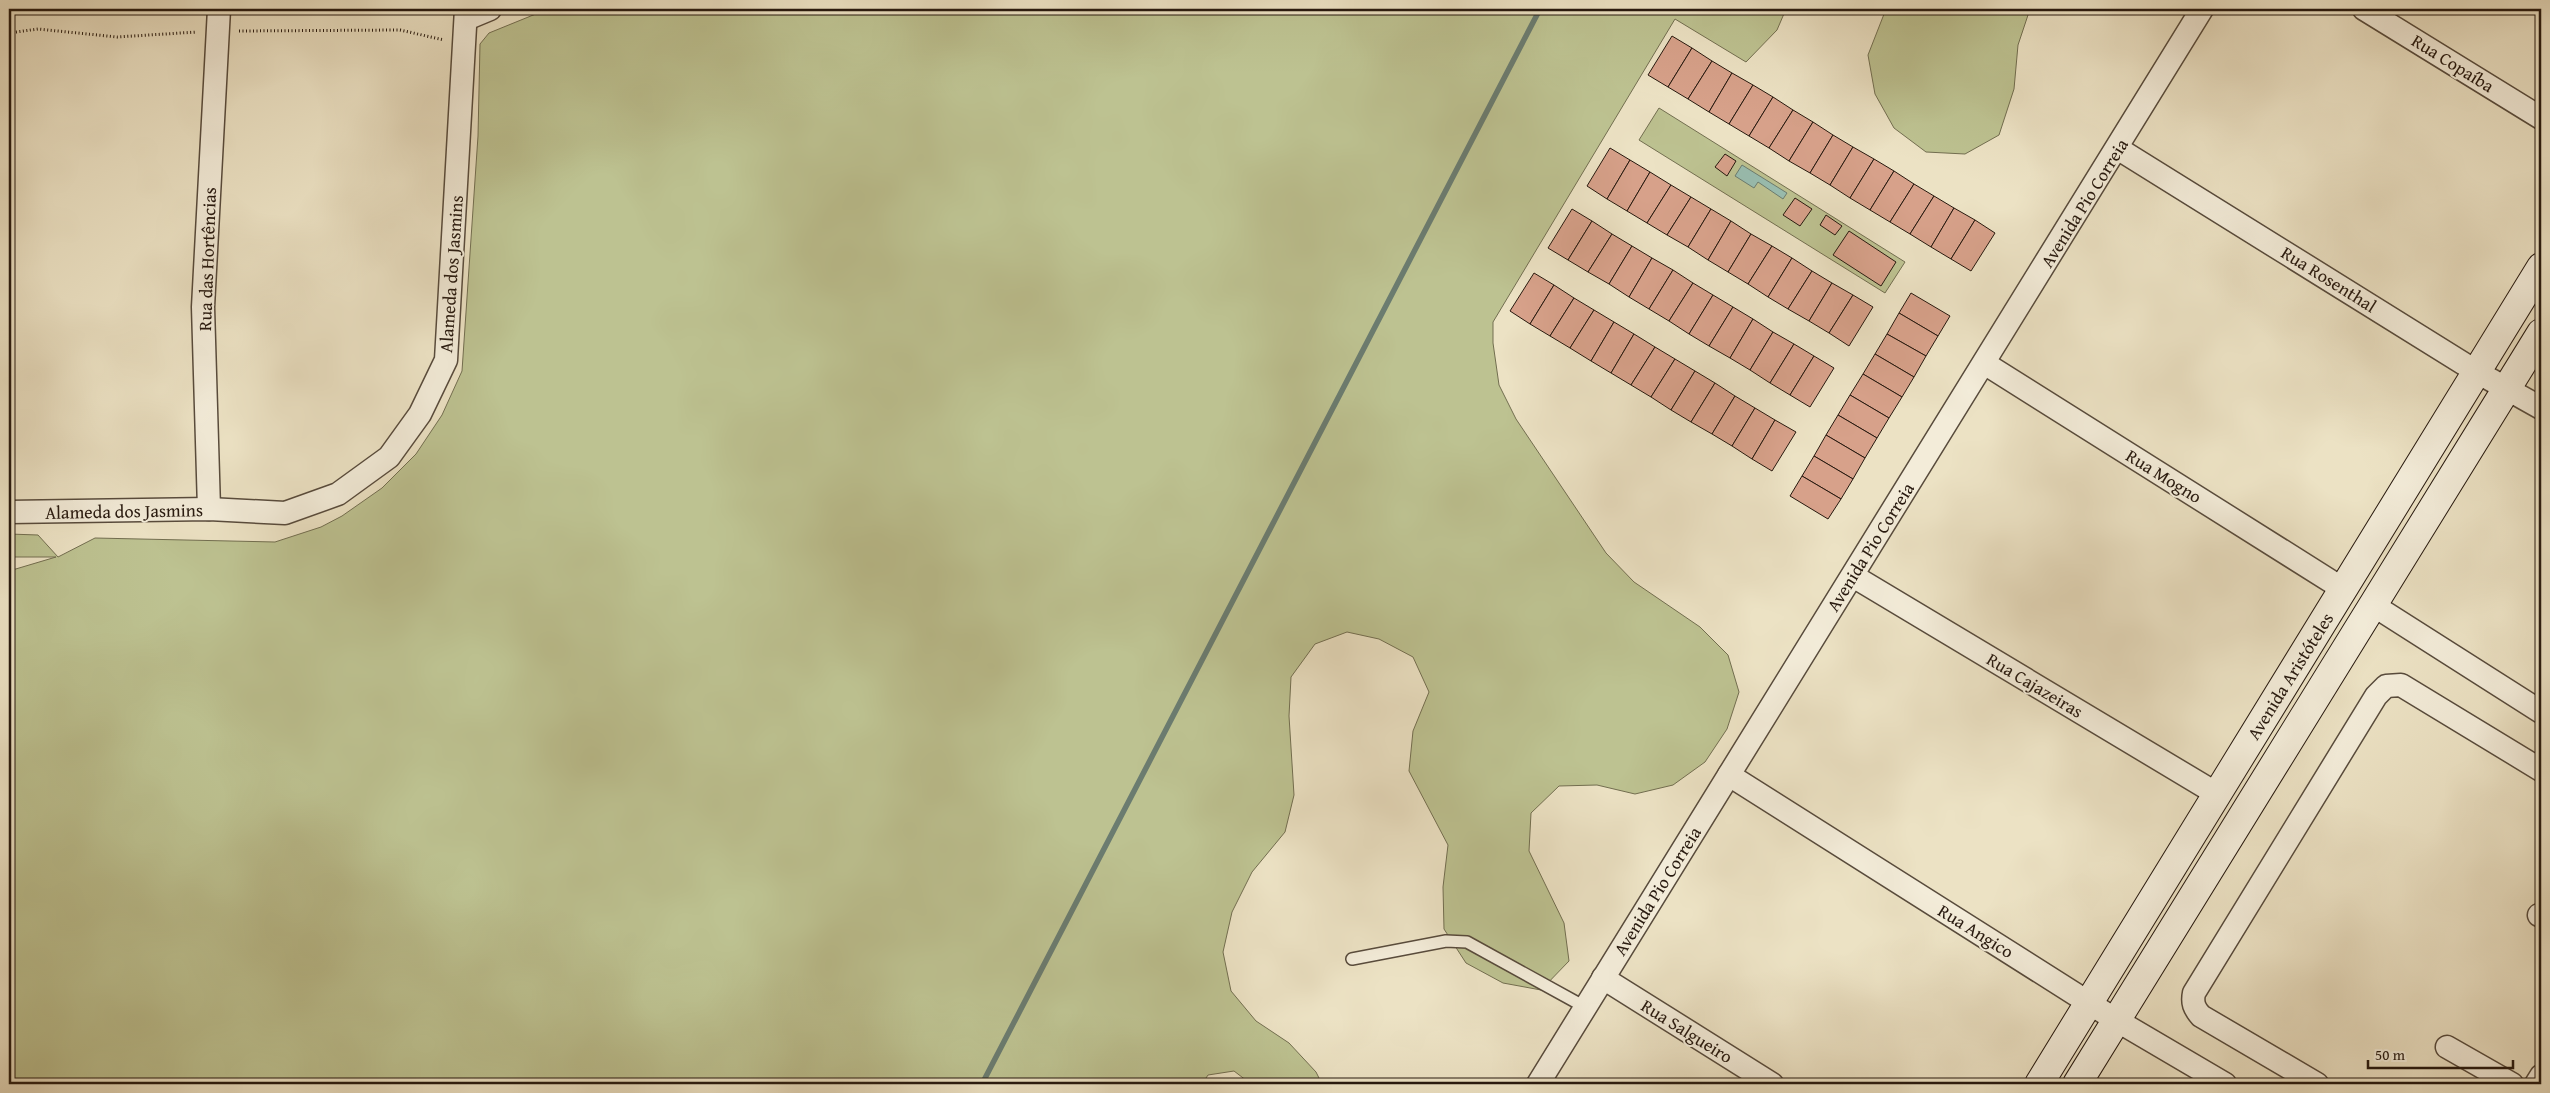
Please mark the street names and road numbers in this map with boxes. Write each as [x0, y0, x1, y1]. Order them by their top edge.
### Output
street label: Rua Copaíba [2407, 27, 2500, 99]
street label: Avenida Pio Correia [2033, 133, 2135, 273]
street label: Rua das Hortências [191, 187, 223, 331]
street label: Alameda dos Jasmins [432, 194, 470, 354]
street label: Rua Rosenthal [2276, 239, 2382, 319]
street label: Rua Mogno [2121, 442, 2207, 510]
street label: Avenida Pio Correia [1819, 477, 1921, 617]
street label: Alameda dos Jasmins [45, 496, 203, 526]
street label: Avenida Aristóteles [2240, 607, 2340, 745]
street label: Rua Cajazeiras [1982, 645, 2088, 725]
street label: Avenida Pio Correia [1606, 821, 1708, 961]
street label: Rua Angico [1933, 897, 2019, 965]
street label: Rua Salgueiro [1636, 992, 1738, 1070]

